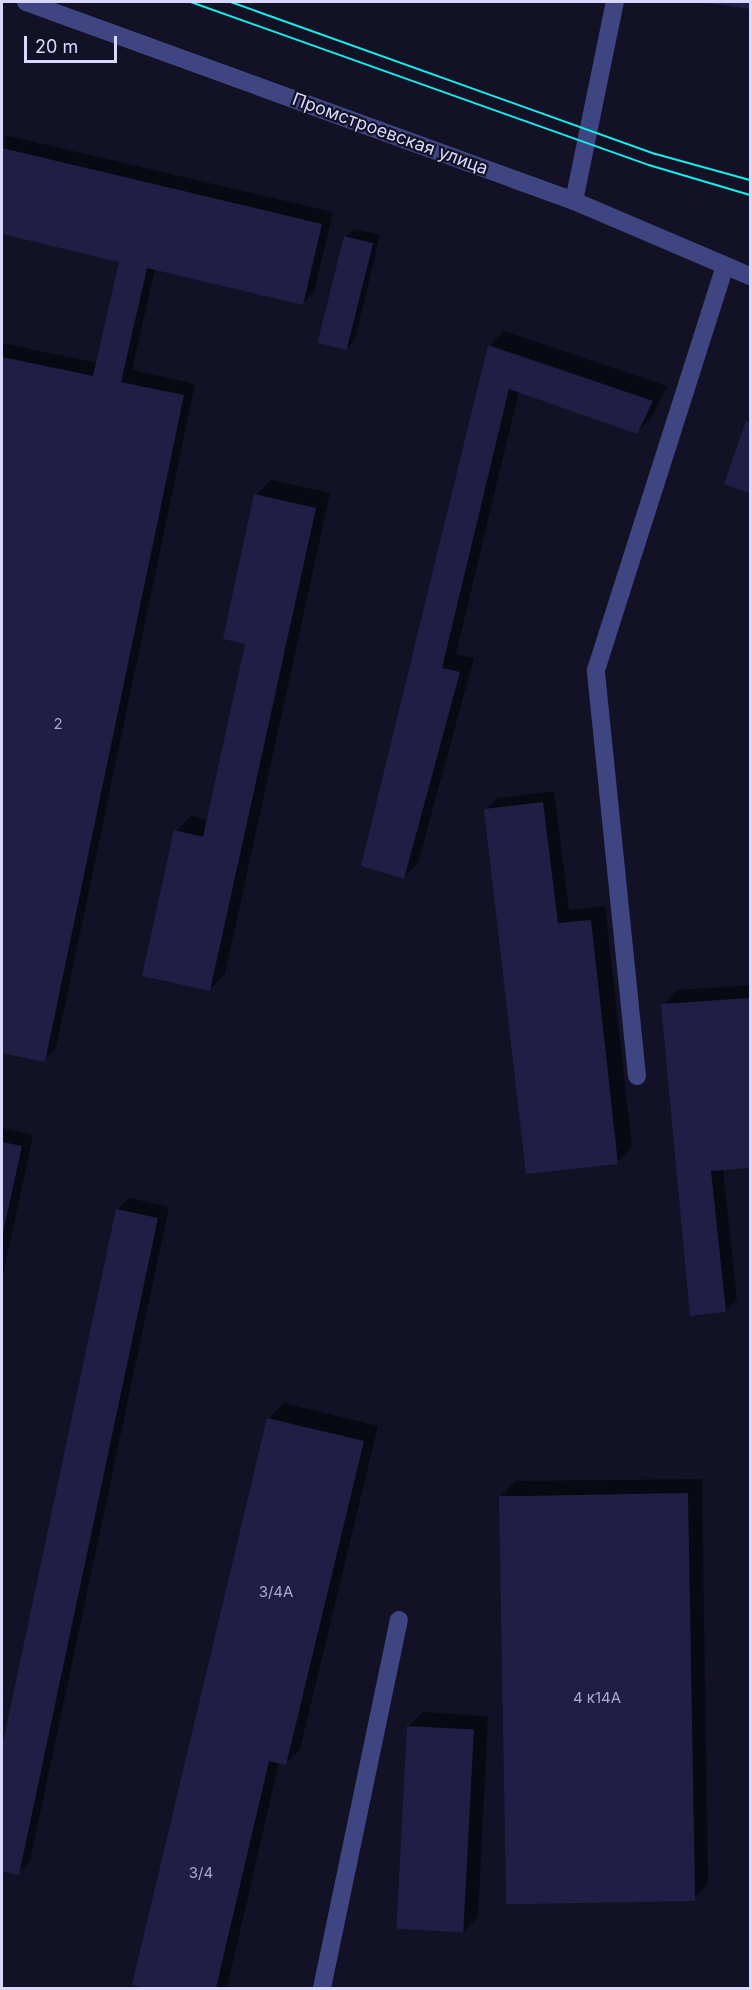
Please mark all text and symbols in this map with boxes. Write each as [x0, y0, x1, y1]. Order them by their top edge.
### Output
scale bar [27, 24, 120, 62]
text: 20 m [35, 36, 78, 57]
street label: Промстроевская улица [289, 88, 491, 180]
house number: 2 [53, 715, 63, 733]
house number: 3/4А [259, 1583, 293, 1601]
house number: 4 к14А [573, 1689, 621, 1707]
house number: 3/4 [189, 1864, 213, 1882]

